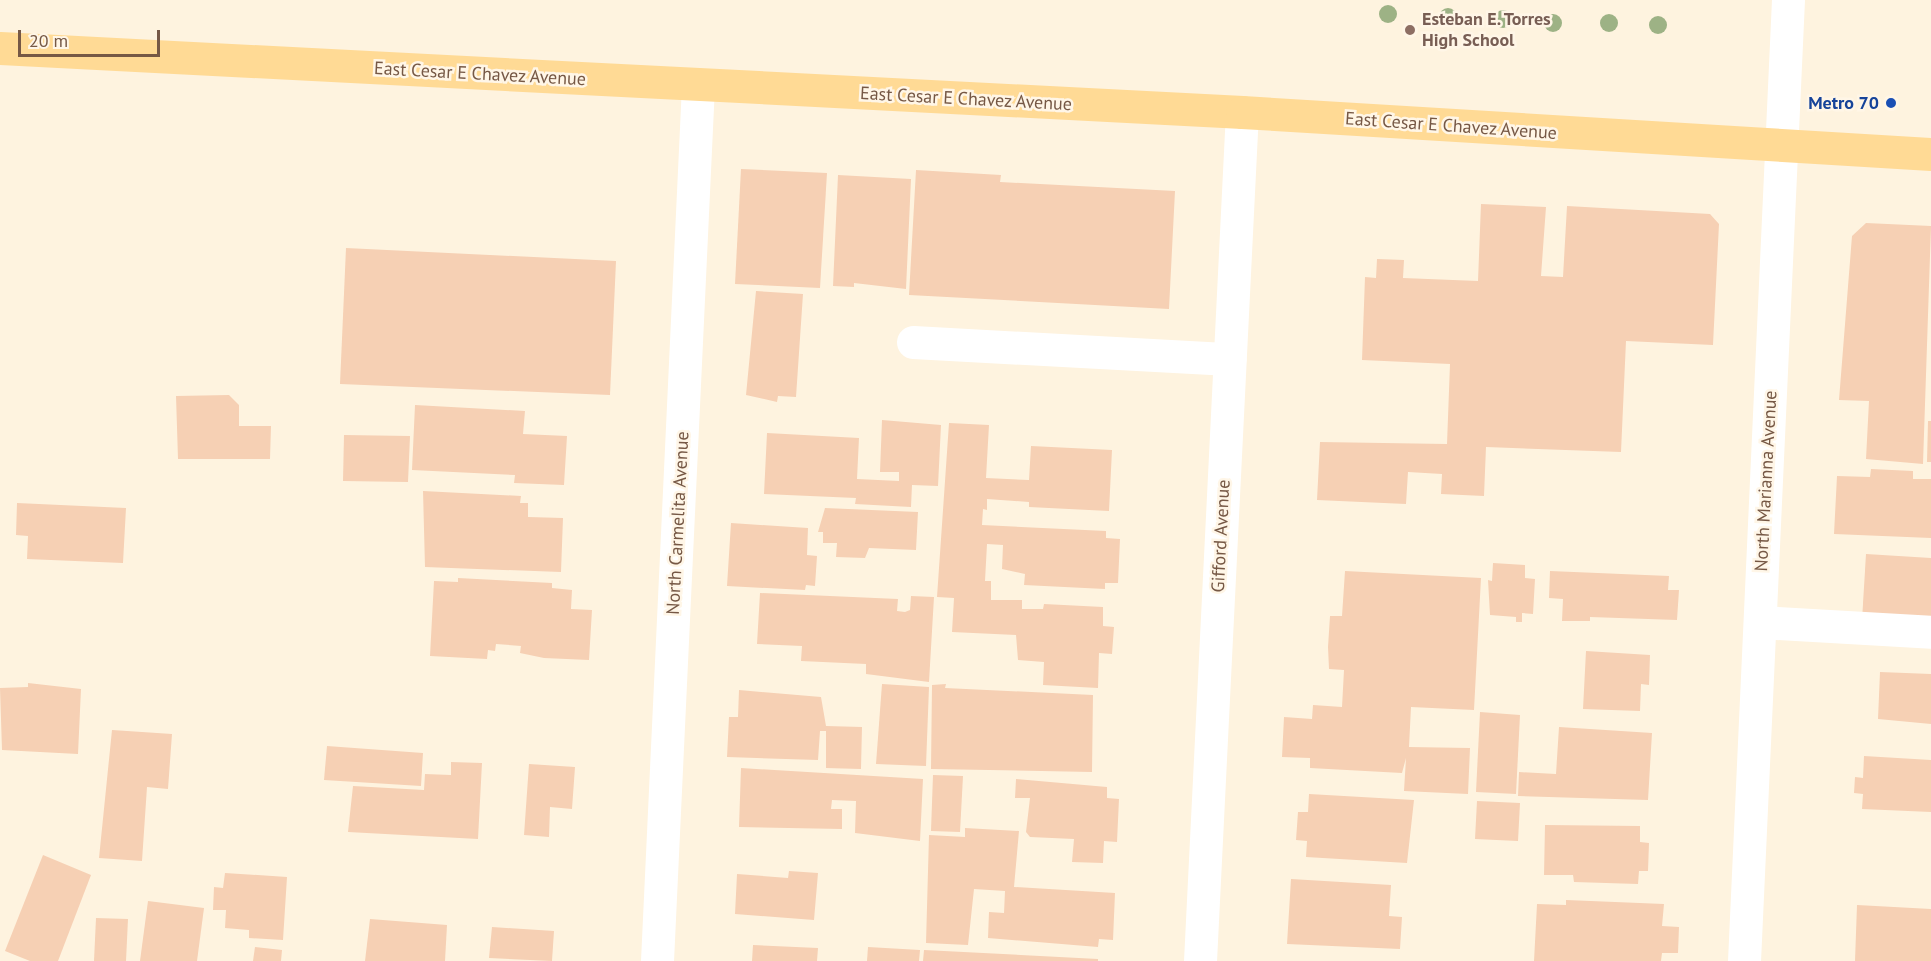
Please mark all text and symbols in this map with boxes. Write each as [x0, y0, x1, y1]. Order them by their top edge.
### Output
place label: Esteban E. Torres High School [1422, 9, 1553, 52]
scale bar [21, 18, 164, 56]
marker: Esteban E. Torres High School [1403, 23, 1417, 37]
text: 20 m [29, 29, 68, 52]
street label: East Cesar E Chavez Avenue [373, 58, 587, 90]
street label: East Cesar E Chavez Avenue [859, 83, 1073, 115]
place label: Metro 70 [1808, 92, 1879, 114]
marker: Metro 70 [1884, 96, 1898, 110]
street label: East Cesar E Chavez Avenue [1344, 108, 1558, 144]
street label: North Marianna Avenue [1750, 390, 1782, 572]
street label: North Carmelita Avenue [662, 431, 694, 615]
street label: Gifford Avenue [1207, 479, 1235, 593]

